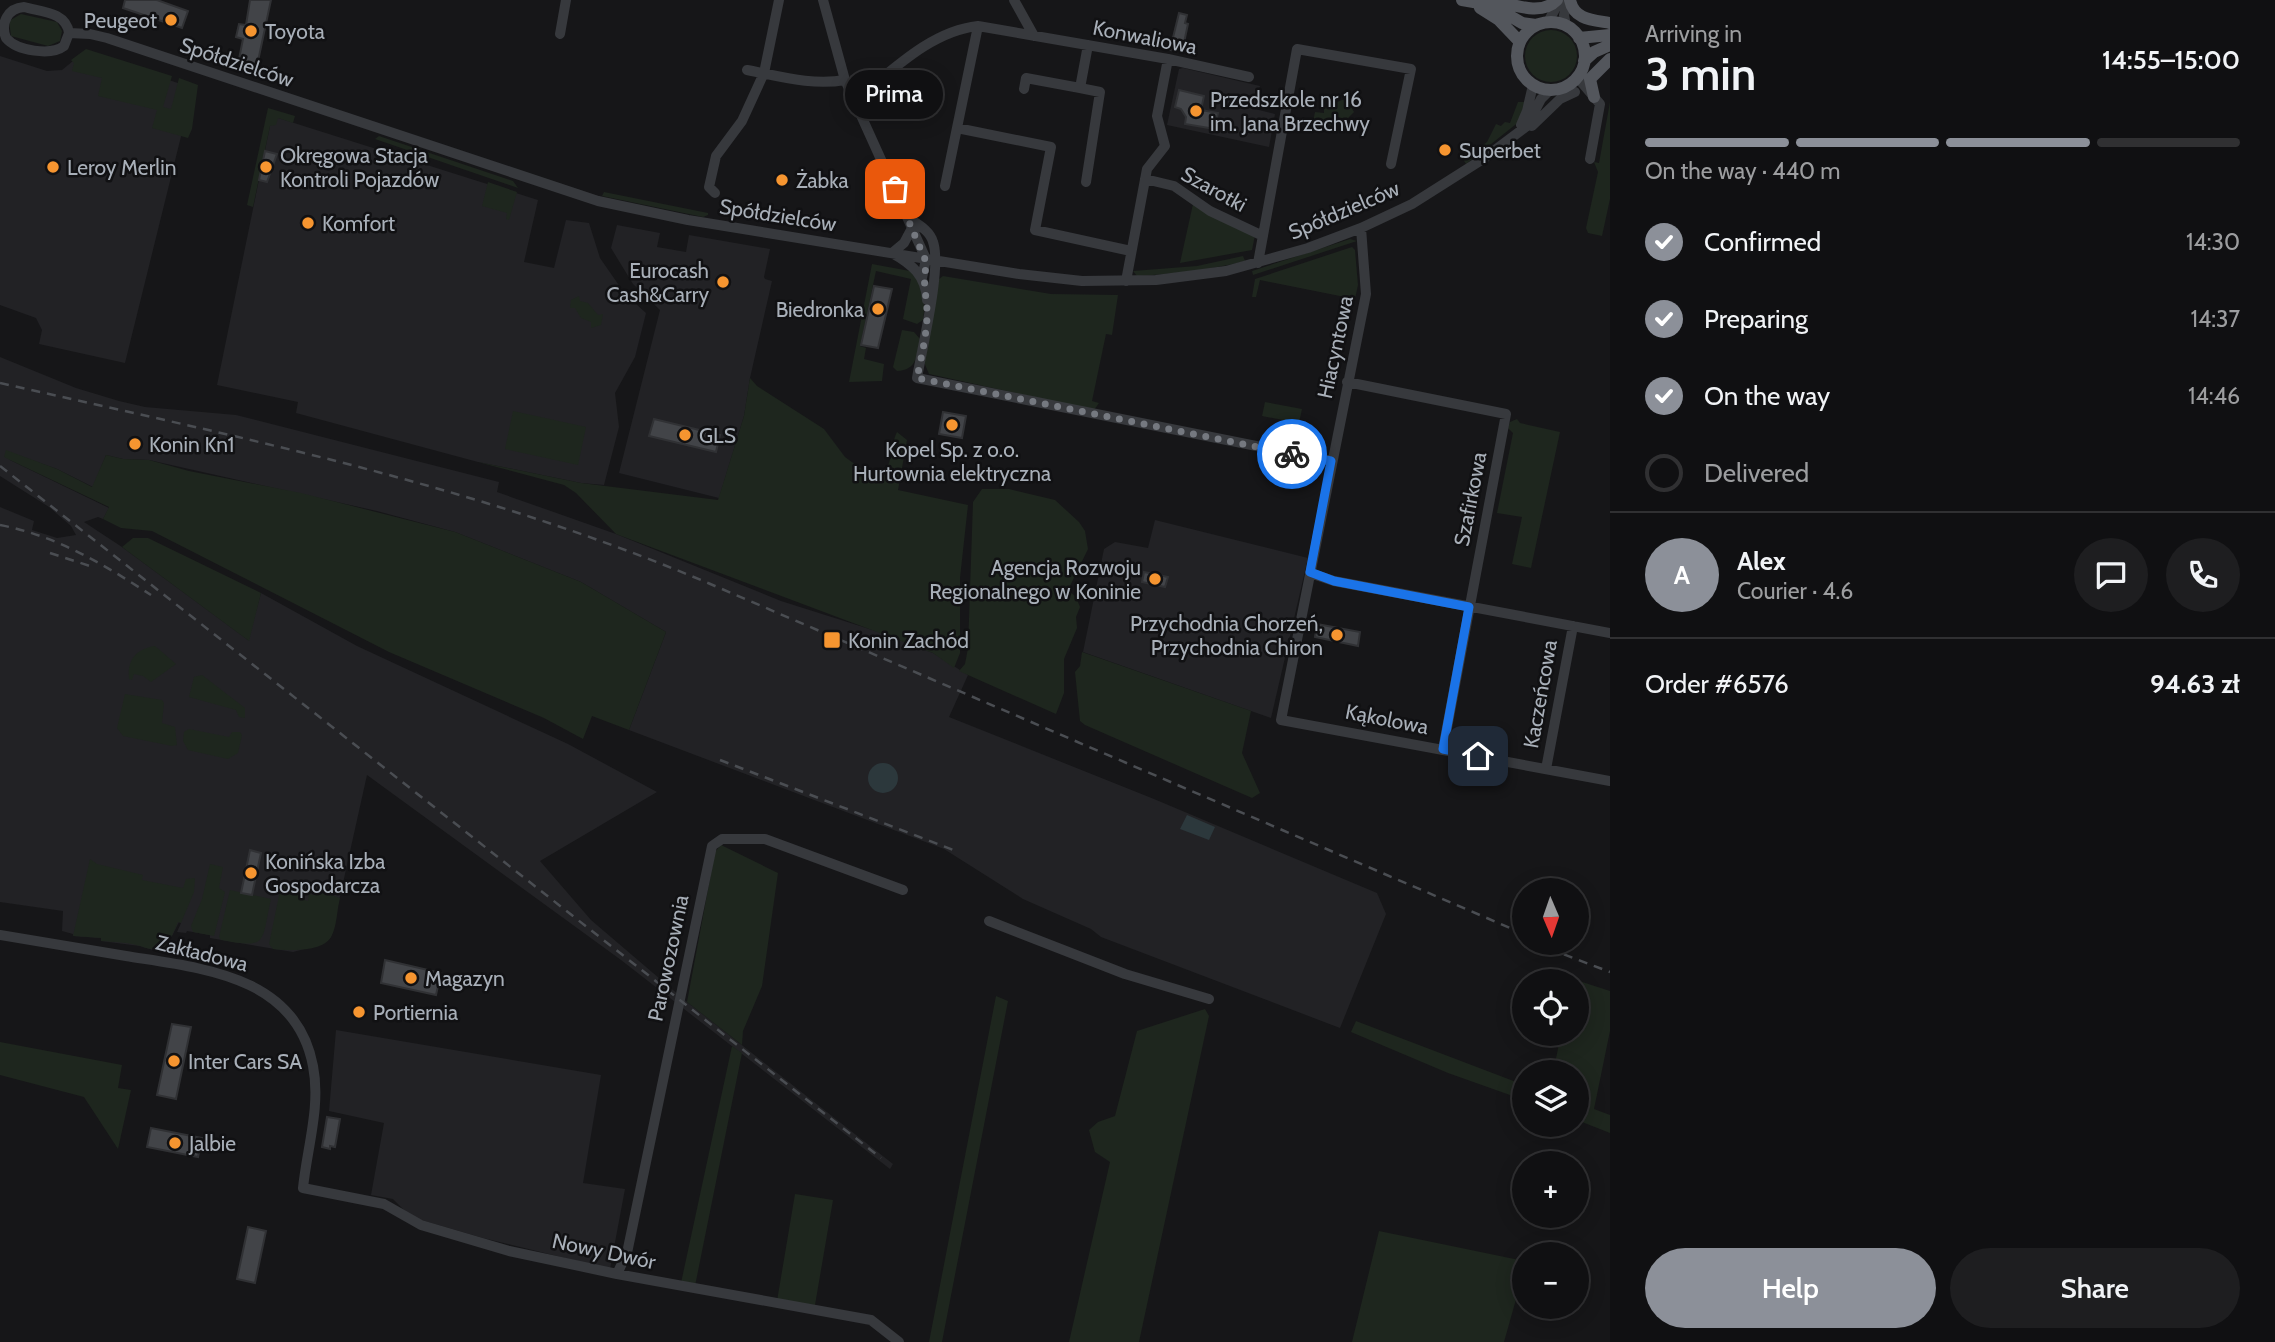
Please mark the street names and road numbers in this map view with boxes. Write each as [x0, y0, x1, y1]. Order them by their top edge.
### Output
street label: Konwaliowa [1091, 15, 1199, 59]
street label: Spółdzielców [177, 32, 297, 92]
street label: Szarotki [1177, 161, 1251, 217]
street label: Spółdzielców [1285, 175, 1403, 245]
street label: Spółdzielców [718, 193, 838, 237]
street label: Hiacyntowa [1312, 293, 1358, 401]
street label: Szafirkowa [1449, 450, 1491, 548]
street label: Kaczeńcowa [1518, 638, 1562, 750]
street label: Kąkolowa [1343, 699, 1431, 739]
street label: Parowozownia [642, 892, 694, 1024]
street label: Zakładowa [153, 929, 251, 977]
street label: Nowy Dwór [550, 1228, 658, 1274]

